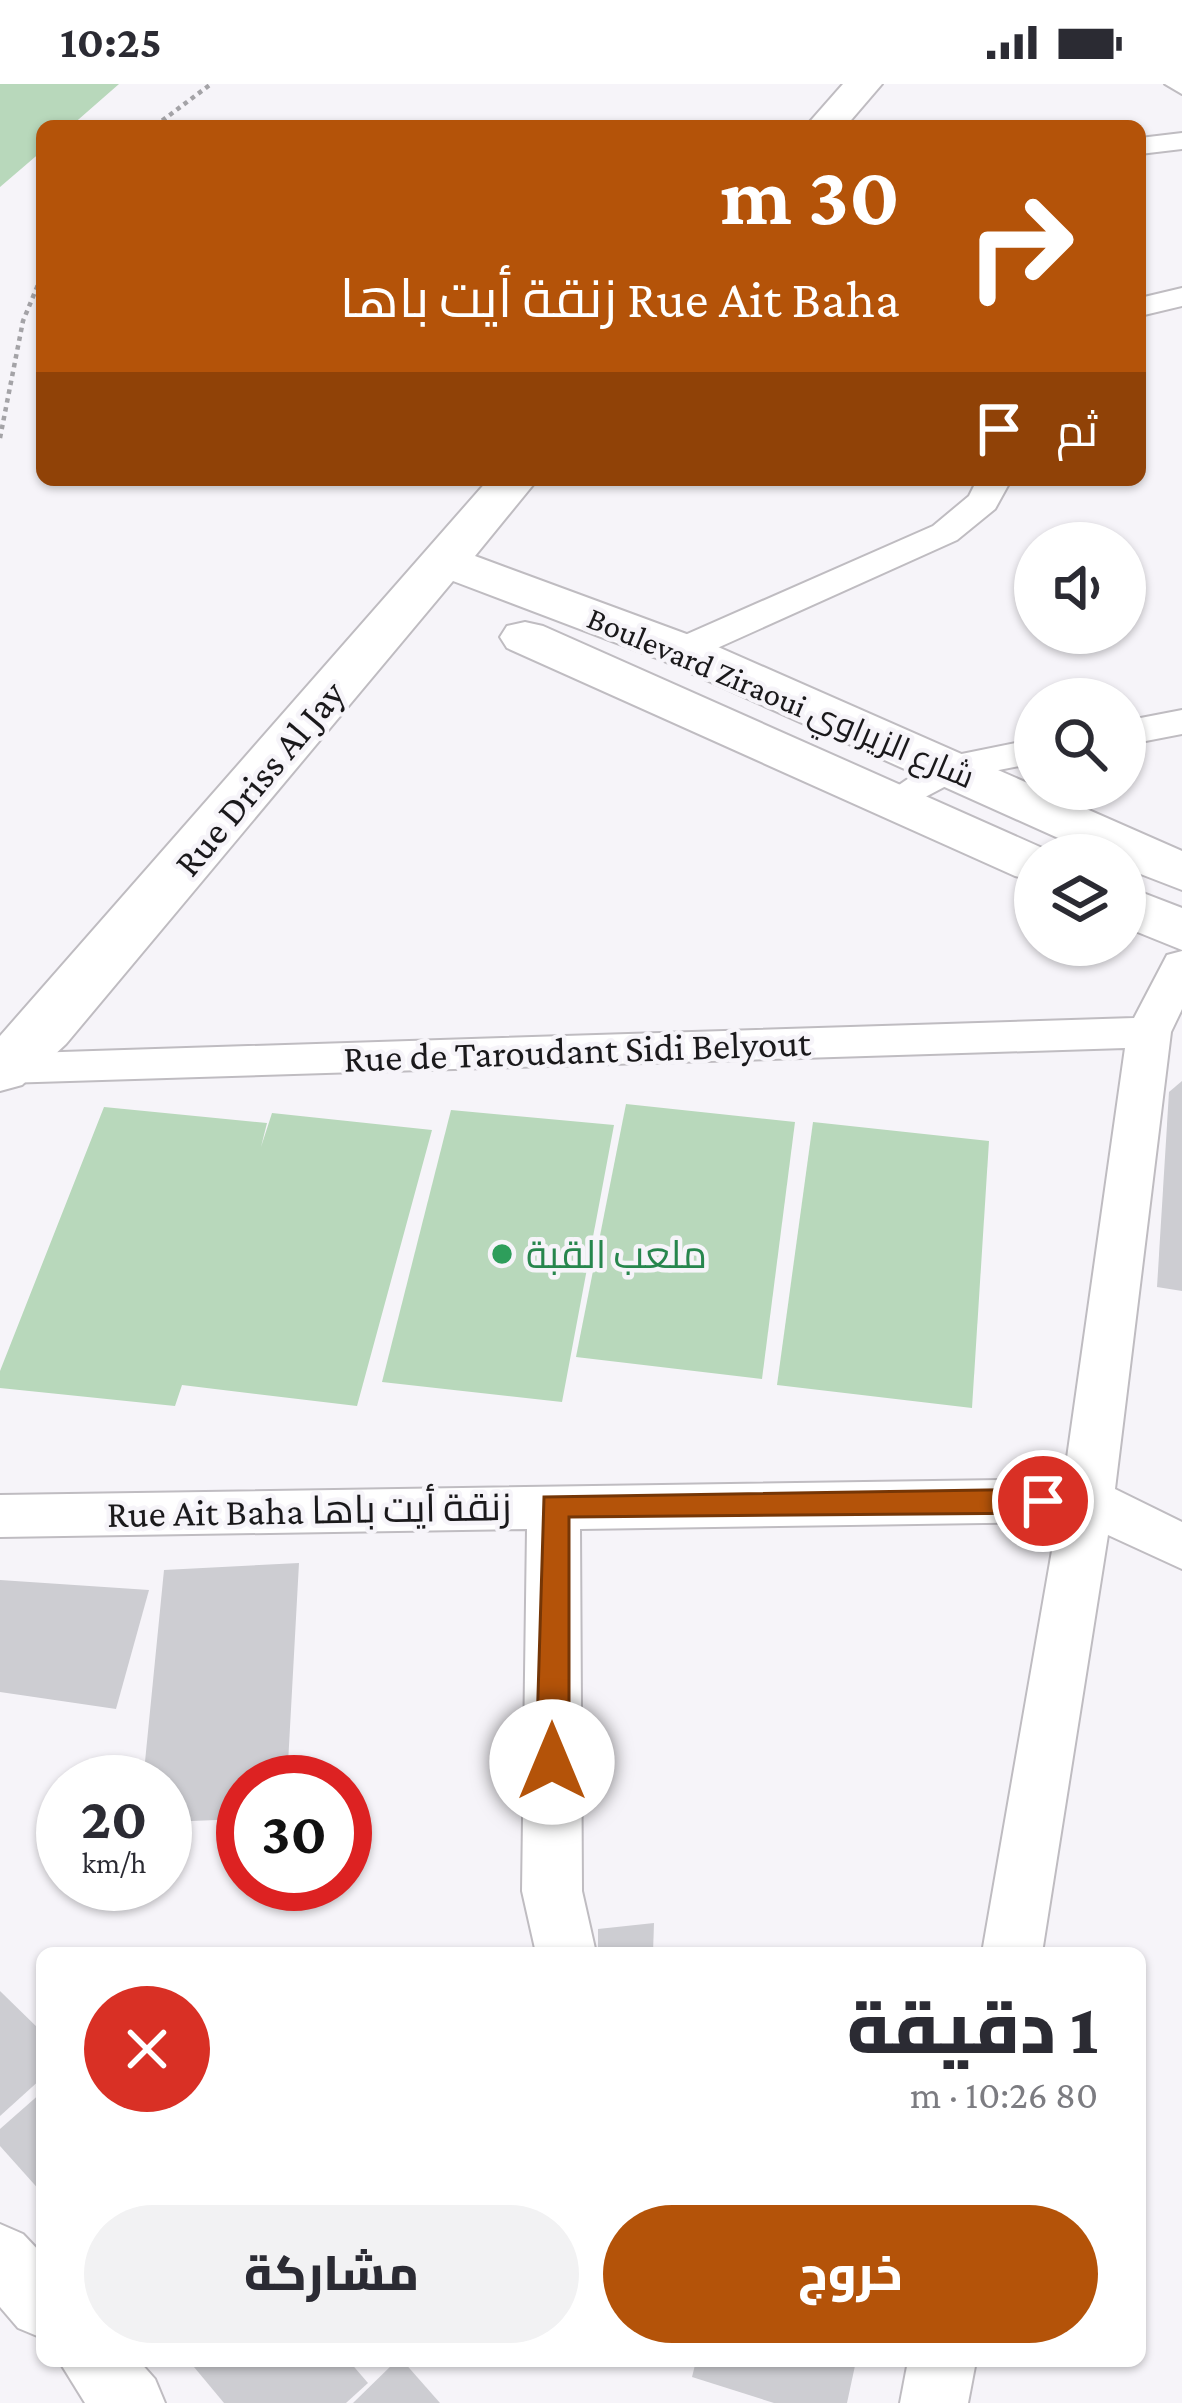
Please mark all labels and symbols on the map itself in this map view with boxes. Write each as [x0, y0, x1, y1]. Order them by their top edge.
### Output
street label: Boulevard Ziraoui شارع الزيراوي [579, 599, 980, 802]
street label: Rue Driss Al Jay [165, 671, 354, 885]
street label: Rue de Taroudant Sidi Belyout [343, 1020, 813, 1081]
place label: ملعب القبة [526, 1233, 707, 1276]
marker: ملعب القبة [489, 1241, 515, 1267]
pin [992, 1450, 1094, 1552]
street label: Rue Ait Baha زنقة أيت باها [106, 1482, 512, 1536]
position arrow [489, 1699, 615, 1825]
speed limit sign: 30 [216, 1755, 372, 1911]

